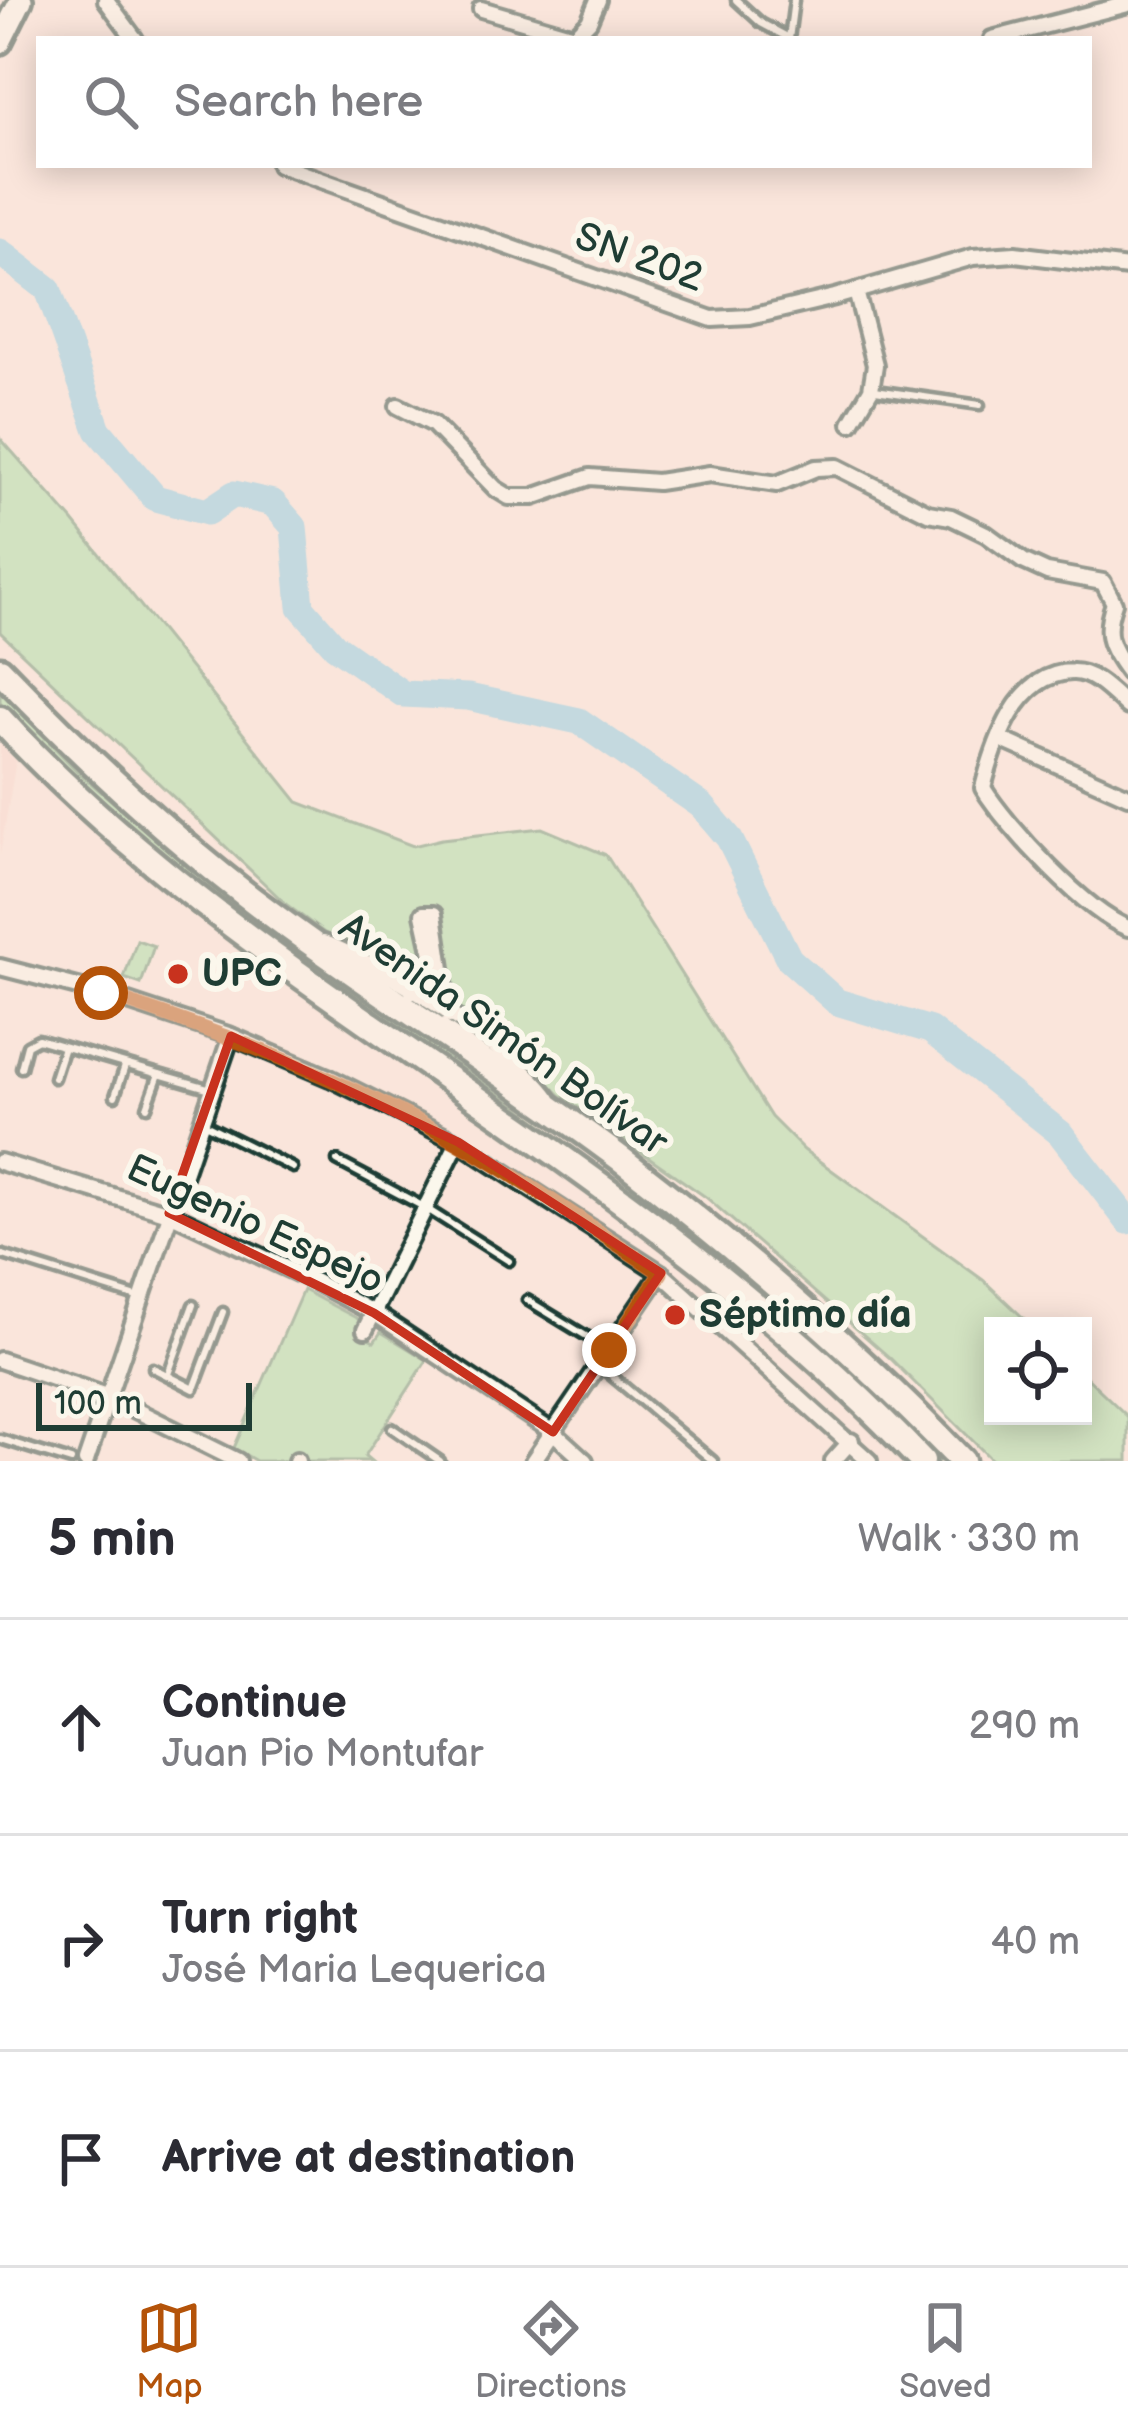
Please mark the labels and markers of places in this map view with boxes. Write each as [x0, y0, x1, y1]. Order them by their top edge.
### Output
place label: UPC [202, 951, 282, 998]
marker: UPC [165, 961, 191, 987]
place label: Séptimo día [699, 1292, 912, 1339]
marker: Séptimo día [662, 1302, 688, 1328]

